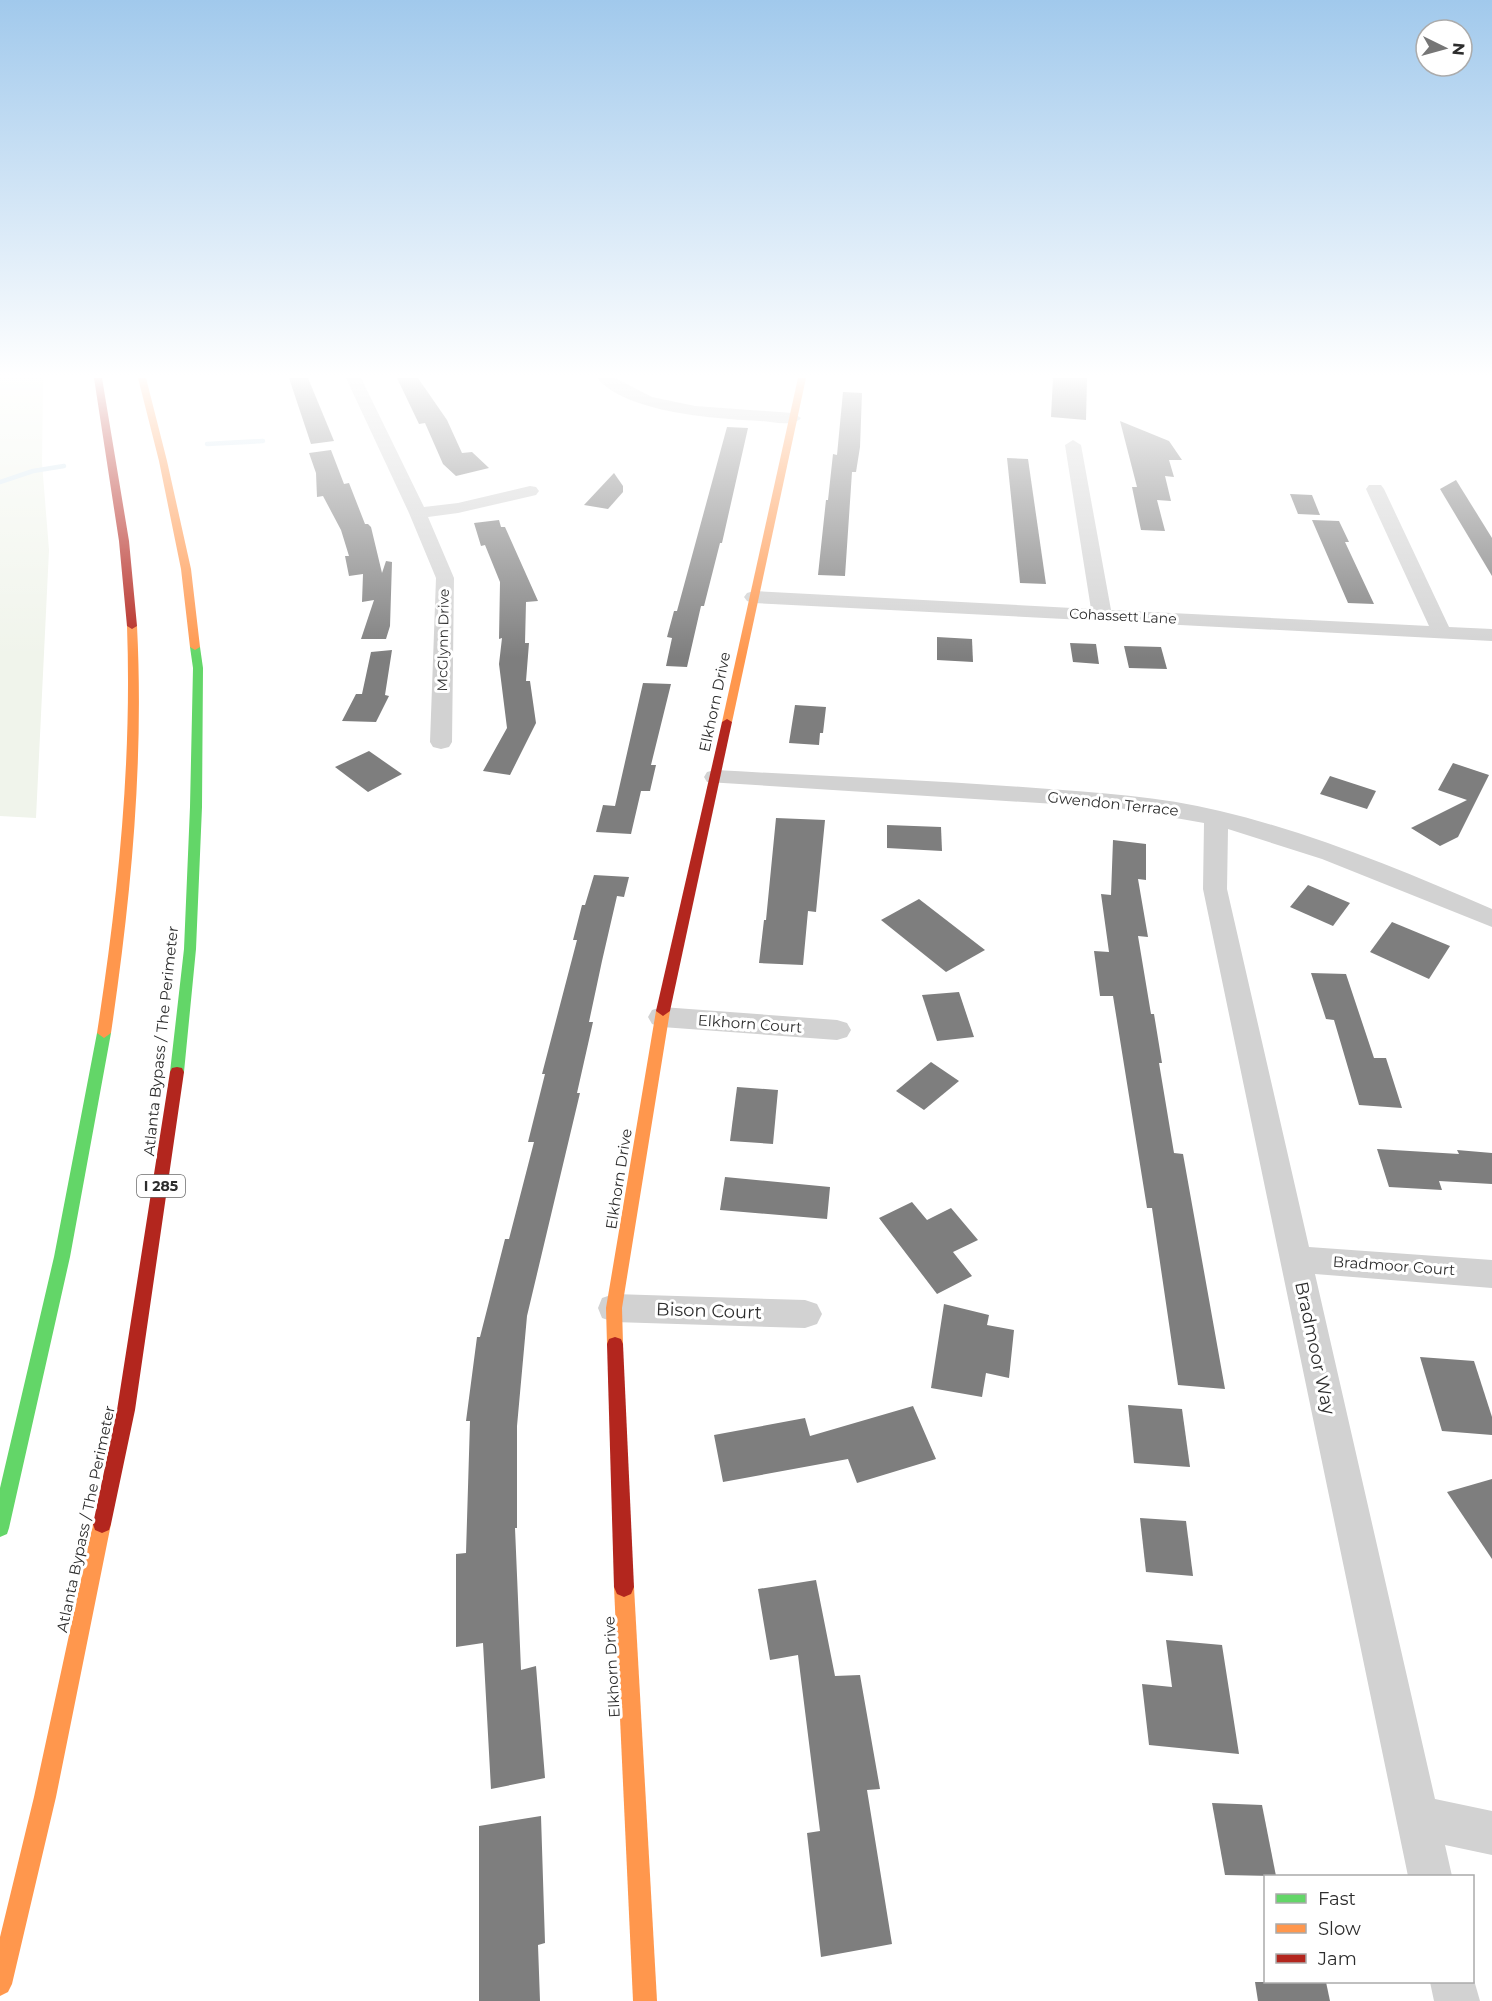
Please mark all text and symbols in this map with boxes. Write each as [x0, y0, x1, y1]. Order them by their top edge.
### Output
north arrow [1414, 18, 1474, 78]
text: N [1448, 42, 1468, 57]
street label: McGlynn Drive [433, 589, 453, 691]
street label: Cohassett Lane [1069, 604, 1177, 628]
street label: Elkhorn Drive [695, 650, 734, 754]
street label: Gwendon Terrace [1047, 787, 1180, 820]
street label: Atlanta Bypass / The Perimeter [139, 925, 182, 1157]
street label: Elkhorn Court [697, 1010, 803, 1037]
street label: Elkhorn Drive [601, 1127, 636, 1231]
road number: I 285 [137, 1175, 185, 1197]
street label: Bradmoor Court [1332, 1252, 1456, 1279]
street label: Bradmoor Way [1290, 1279, 1340, 1417]
street label: Bison Court [656, 1298, 762, 1324]
street label: Atlanta Bypass / The Perimeter [52, 1404, 119, 1634]
street label: Elkhorn Drive [599, 1616, 624, 1718]
legend [1264, 1875, 1474, 1983]
text: Fast [1318, 1888, 1356, 1910]
text: Slow [1318, 1918, 1361, 1940]
text: Jam [1317, 1948, 1357, 1970]

